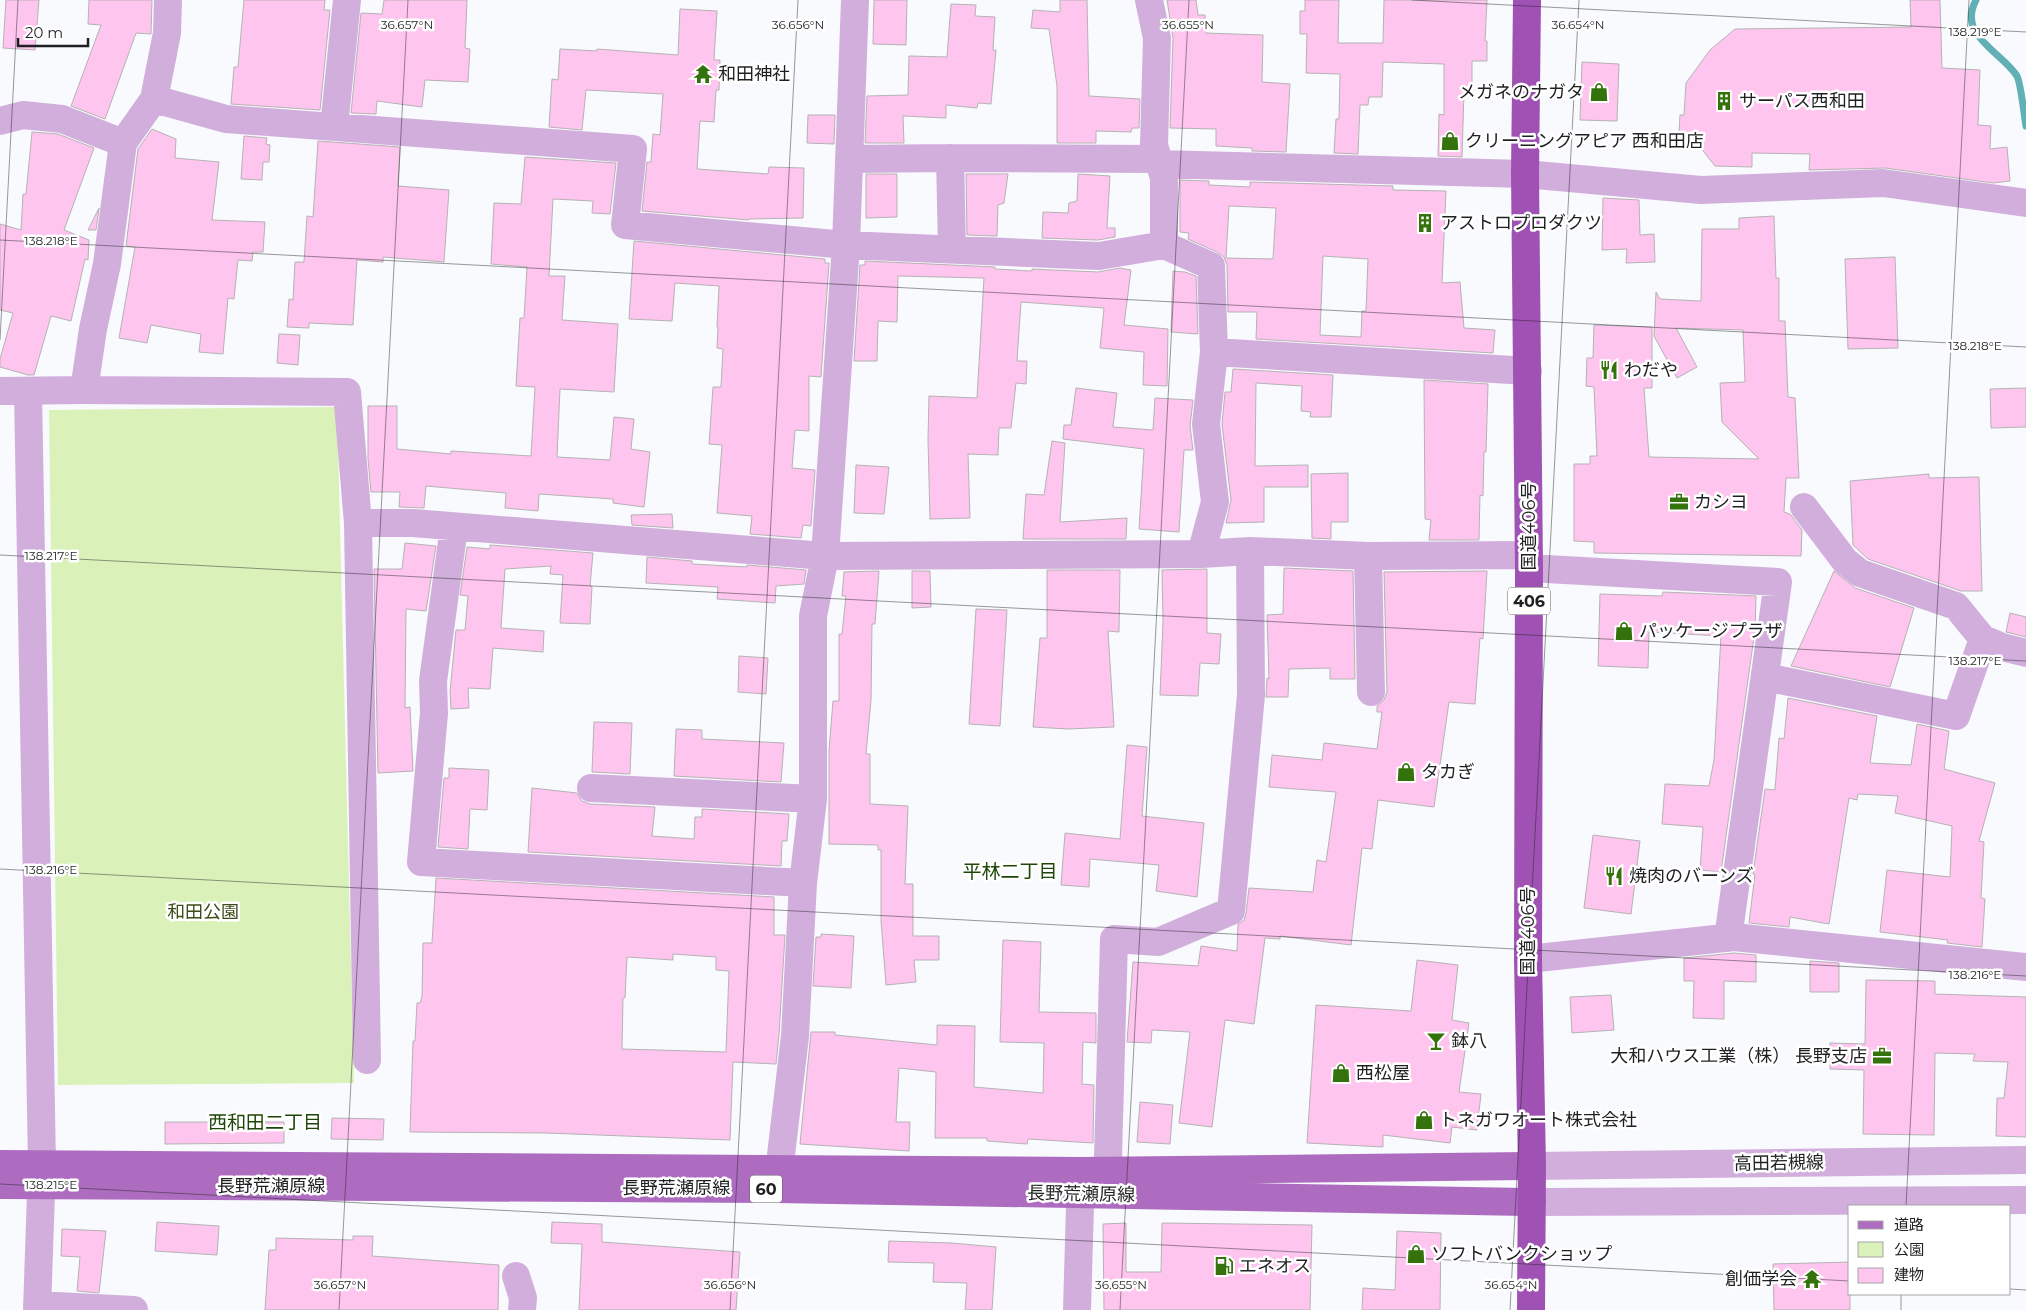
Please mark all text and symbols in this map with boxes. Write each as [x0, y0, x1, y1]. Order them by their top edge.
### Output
scale bar [18, 15, 88, 47]
text: 36.657°N [381, 17, 433, 32]
text: 36.656°N [772, 17, 824, 32]
text: 36.655°N [1162, 17, 1214, 32]
text: 36.654°N [1551, 17, 1605, 32]
text: 20 m [25, 23, 63, 42]
text: 138.219°E [1948, 24, 2002, 39]
temple icon: 和田神社 [692, 63, 714, 85]
place label: 和田神社 [718, 63, 790, 85]
place label: メガネのナガタ [1458, 81, 1584, 103]
shop icon: メガネのナガタ [1588, 81, 1610, 103]
building icon: サーパス西和田 [1713, 90, 1735, 112]
place label: サーパス西和田 [1739, 90, 1865, 112]
shop icon: クリーニングアピア 西和田店 [1439, 130, 1461, 152]
place label: クリーニングアピア 西和田店 [1465, 130, 1704, 152]
building icon: アストロプロダクツ [1414, 212, 1436, 234]
place label: アストロプロダクツ [1440, 212, 1602, 234]
text: 138.218°E [24, 233, 78, 248]
text: 138.218°E [1948, 338, 2002, 353]
restaurant icon: わだや [1598, 359, 1620, 381]
place label: わだや [1624, 359, 1678, 381]
street label: 国道406号 [1518, 482, 1540, 570]
office icon: カシヨ [1668, 491, 1690, 513]
place label: カシヨ [1694, 491, 1748, 513]
text: 138.217°E [25, 548, 77, 563]
road number: 406 [1508, 588, 1550, 614]
shop icon: パッケージプラザ [1613, 620, 1635, 642]
place label: パッケージプラザ [1639, 620, 1783, 642]
text: 138.217°E [1949, 653, 2001, 668]
shop icon: タカぎ [1395, 761, 1417, 783]
place label: タカぎ [1421, 761, 1475, 783]
district label: 平林二丁目 [962, 860, 1058, 883]
text: 138.216°E [25, 862, 77, 877]
restaurant icon: 焼肉のバーンズ [1603, 865, 1625, 887]
place label: 焼肉のバーンズ [1629, 865, 1754, 887]
street label: 国道406号 [1517, 887, 1539, 975]
park label: 和田公園 [167, 901, 239, 923]
text: 138.216°E [1949, 967, 2001, 982]
bar icon: 鉢八 [1425, 1030, 1447, 1052]
place label: 鉢八 [1451, 1030, 1487, 1052]
place label: 大和ハウス工業（株） 長野支店 [1610, 1045, 1867, 1067]
office icon: 大和ハウス工業（株） 長野支店 [1871, 1045, 1893, 1067]
shop icon: 西松屋 [1330, 1062, 1352, 1084]
place label: 西松屋 [1356, 1062, 1410, 1084]
shop icon: トネガワオート株式会社 [1413, 1109, 1435, 1131]
place label: トネガワオート株式会社 [1439, 1109, 1637, 1131]
district label: 西和田二丁目 [208, 1111, 322, 1134]
street label: 高田若槻線 [1734, 1151, 1824, 1175]
street label: 長野荒瀬原線 [217, 1175, 325, 1197]
road number: 60 [750, 1176, 782, 1202]
text: 138.215°E [25, 1177, 77, 1192]
street label: 長野荒瀬原線 [622, 1177, 730, 1199]
street label: 長野荒瀬原線 [1027, 1182, 1135, 1206]
legend [1848, 1205, 2011, 1295]
text: 道路 [1894, 1215, 1924, 1234]
text: 公園 [1894, 1240, 1924, 1259]
shop icon: ソフトバンクショップ [1405, 1243, 1427, 1265]
place label: ソフトバンクショップ [1431, 1243, 1612, 1265]
fuel station icon: エネオス [1213, 1255, 1235, 1277]
place label: エネオス [1239, 1255, 1311, 1277]
text: 建物 [1894, 1265, 1924, 1284]
place label: 創価学会 [1725, 1268, 1797, 1290]
temple icon: 創価学会 [1801, 1268, 1823, 1290]
text: 36.657°N [314, 1277, 366, 1292]
text: 36.656°N [704, 1277, 756, 1292]
text: 36.655°N [1095, 1277, 1147, 1292]
text: 36.654°N [1484, 1277, 1538, 1292]

